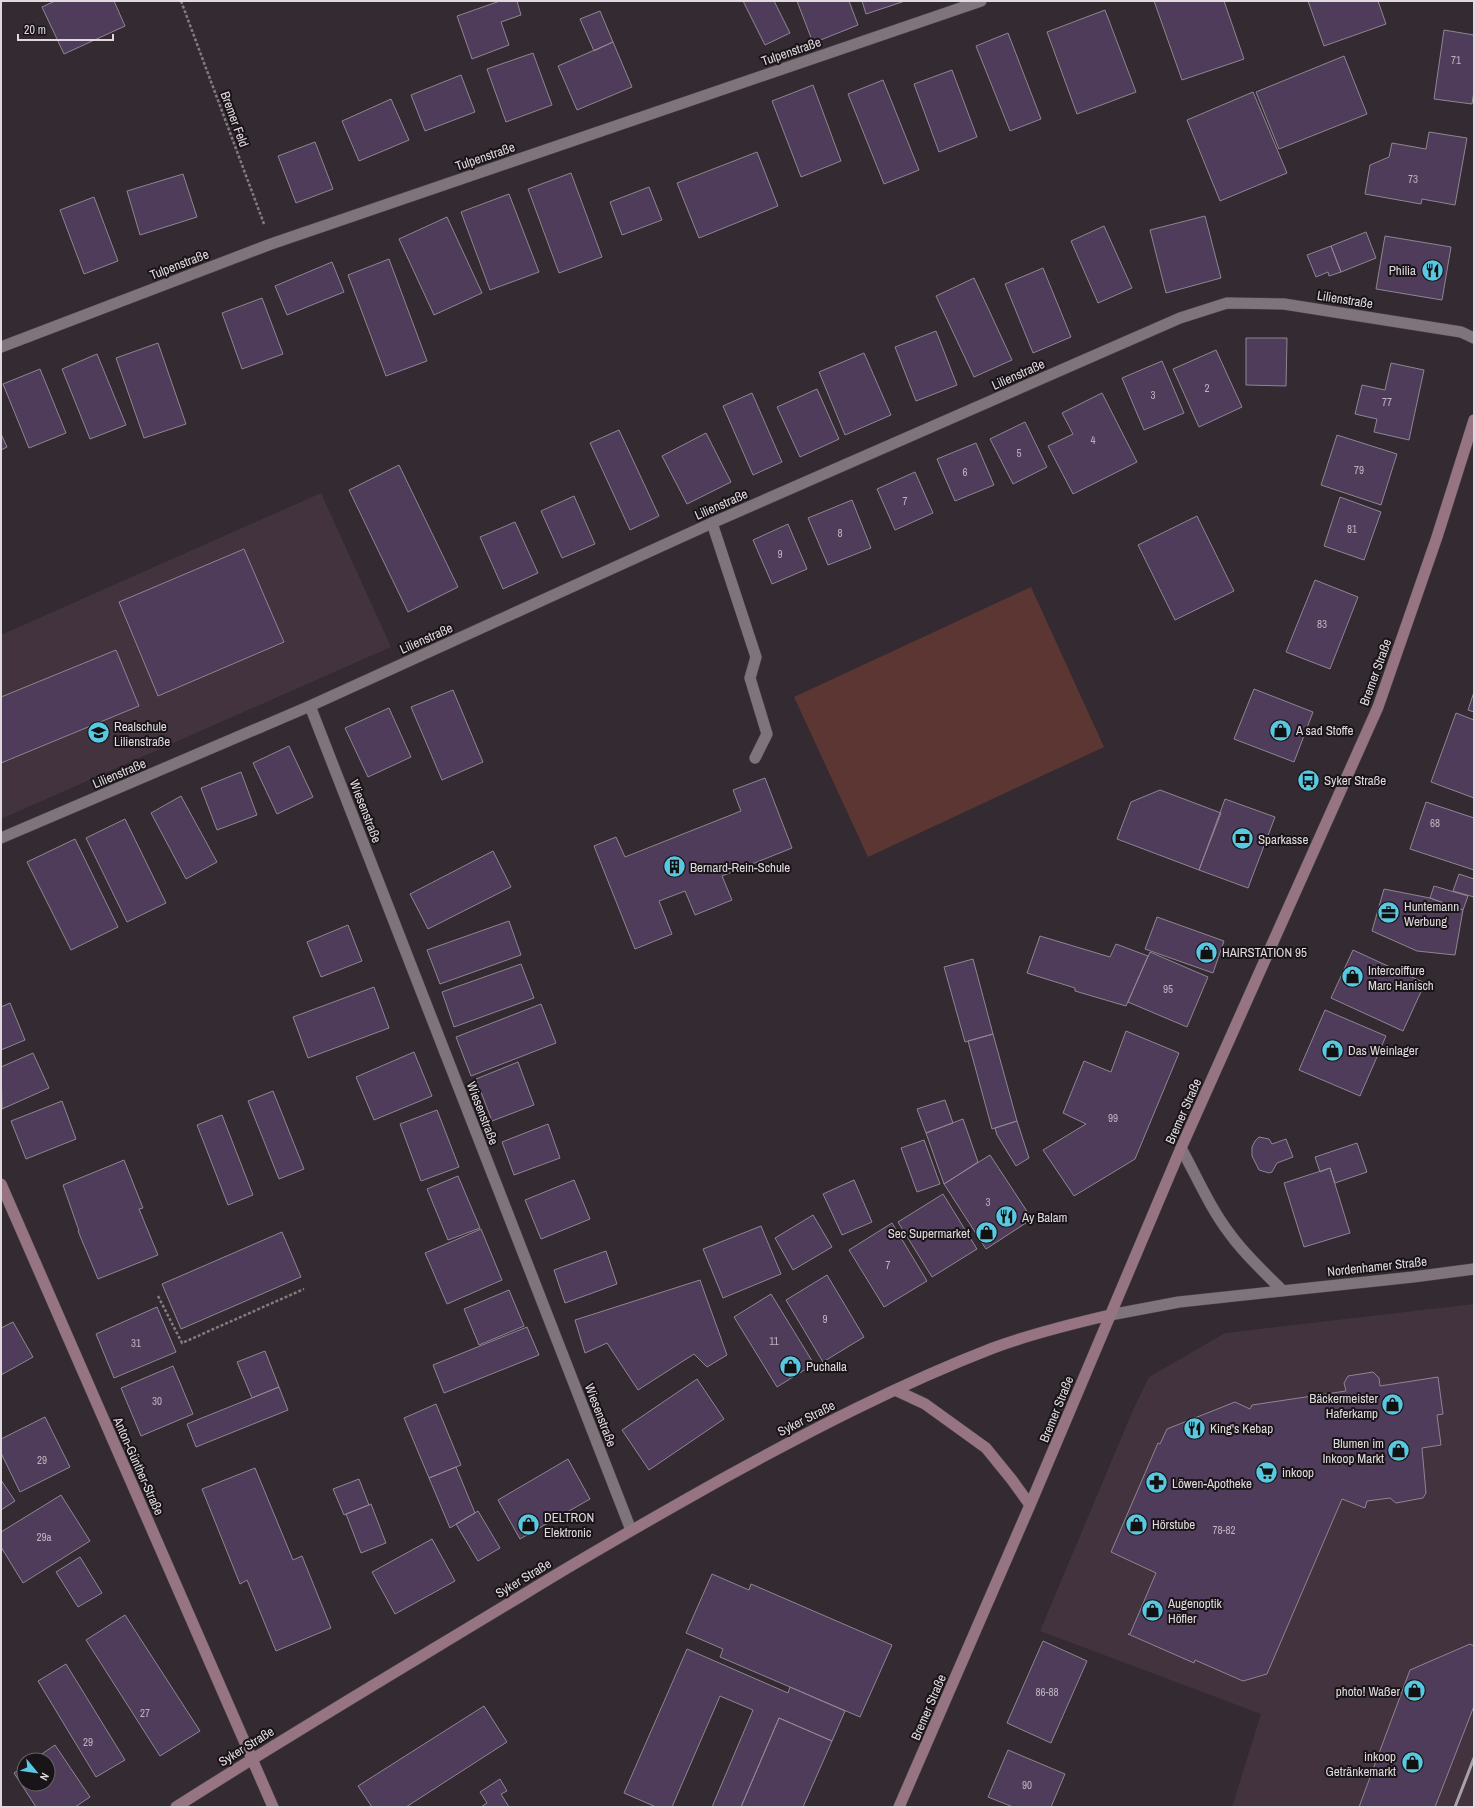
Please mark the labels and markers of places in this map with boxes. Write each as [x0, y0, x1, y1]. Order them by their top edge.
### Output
restaurant icon: Philia [1419, 257, 1445, 283]
place label: Philia [1389, 262, 1416, 279]
shop icon: A sad Stoffe [1268, 717, 1294, 743]
place label: Realschule Lilienstraße [114, 718, 170, 750]
school or university icon: Realschule Lilienstraße [85, 720, 111, 746]
place label: A sad Stoffe [1295, 722, 1353, 739]
bus stop icon: Syker Straße [1295, 767, 1321, 793]
place label: Syker Straße [1324, 772, 1386, 789]
bank icon: Sparkasse [1230, 826, 1256, 852]
place label: Sparkasse [1258, 831, 1308, 848]
building icon: Bernard-Rein-Schule [661, 854, 687, 880]
place label: Bernard-Rein-Schule [690, 859, 790, 876]
place label: Huntemann Werbung [1404, 898, 1459, 930]
office icon: Huntemann Werbung [1376, 900, 1402, 926]
shop icon: HAIRSTATION 95 [1193, 939, 1219, 965]
place label: HAIRSTATION 95 [1222, 944, 1307, 961]
place label: Intercoiffure Marc Hanisch [1368, 962, 1434, 994]
shop icon: Intercoiffure Marc Hanisch [1339, 964, 1365, 990]
shop icon: Das Weinlager [1319, 1037, 1345, 1063]
place label: Das Weinlager [1348, 1042, 1419, 1059]
restaurant icon: Ay Balam [993, 1204, 1019, 1230]
place label: Ay Balam [1021, 1209, 1068, 1226]
shop icon: Sec Supermarket [973, 1220, 999, 1246]
place label: Sec Supermarket [888, 1225, 970, 1242]
shop icon: Puchalla [777, 1353, 803, 1379]
place label: Puchalla [806, 1358, 847, 1375]
place label: Bäckermeister Haferkamp [1309, 1390, 1378, 1422]
shop icon: Bäckermeister Haferkamp [1380, 1392, 1406, 1418]
restaurant icon: King's Kebap [1181, 1415, 1207, 1441]
place label: King's Kebap [1210, 1420, 1273, 1437]
place label: Blumen im Inkoop Markt [1322, 1435, 1384, 1467]
shop icon: Blumen im Inkoop Markt [1386, 1437, 1412, 1463]
supermarket icon: inkoop [1253, 1459, 1279, 1485]
place label: inkoop [1282, 1464, 1314, 1481]
pharmacy icon: Löwen-Apotheke [1144, 1470, 1170, 1496]
place label: Löwen-Apotheke [1172, 1475, 1252, 1492]
place label: DELTRON Elektronic [544, 1509, 594, 1541]
shop icon: DELTRON Elektronic [515, 1511, 541, 1537]
shop icon: Hörstube [1124, 1511, 1150, 1537]
place label: Hörstube [1152, 1516, 1195, 1533]
place label: Augenoptik Höfler [1167, 1595, 1223, 1627]
shop icon: Augenoptik Höfler [1139, 1597, 1165, 1623]
shop icon: photo! Waßer [1402, 1678, 1428, 1704]
place label: photo! Waßer [1336, 1683, 1400, 1700]
place label: inkoop Getränkemarkt [1326, 1748, 1396, 1780]
shop icon: inkoop Getränkemarkt [1399, 1750, 1425, 1776]

